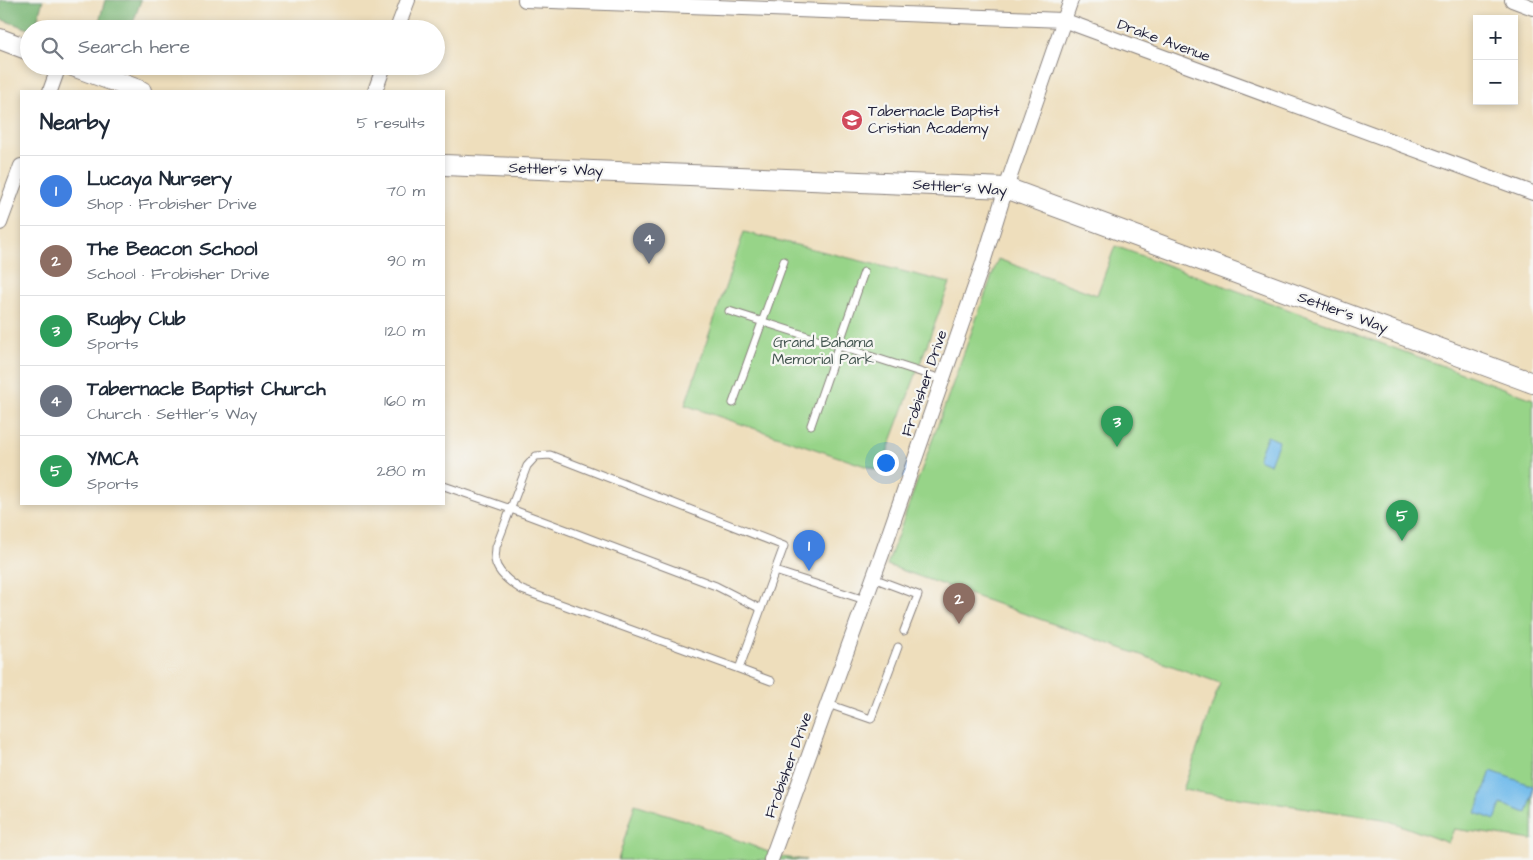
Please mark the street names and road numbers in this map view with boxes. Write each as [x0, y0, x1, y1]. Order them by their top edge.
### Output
street label: Drake Avenue [1114, 14, 1213, 67]
street label: Settler's Way [508, 157, 604, 183]
street label: Settler's Way [912, 174, 1008, 202]
street label: Settler's Way [1294, 286, 1391, 339]
street label: Frobisher Drive [896, 327, 953, 439]
street label: Frobisher Drive [760, 709, 817, 821]

